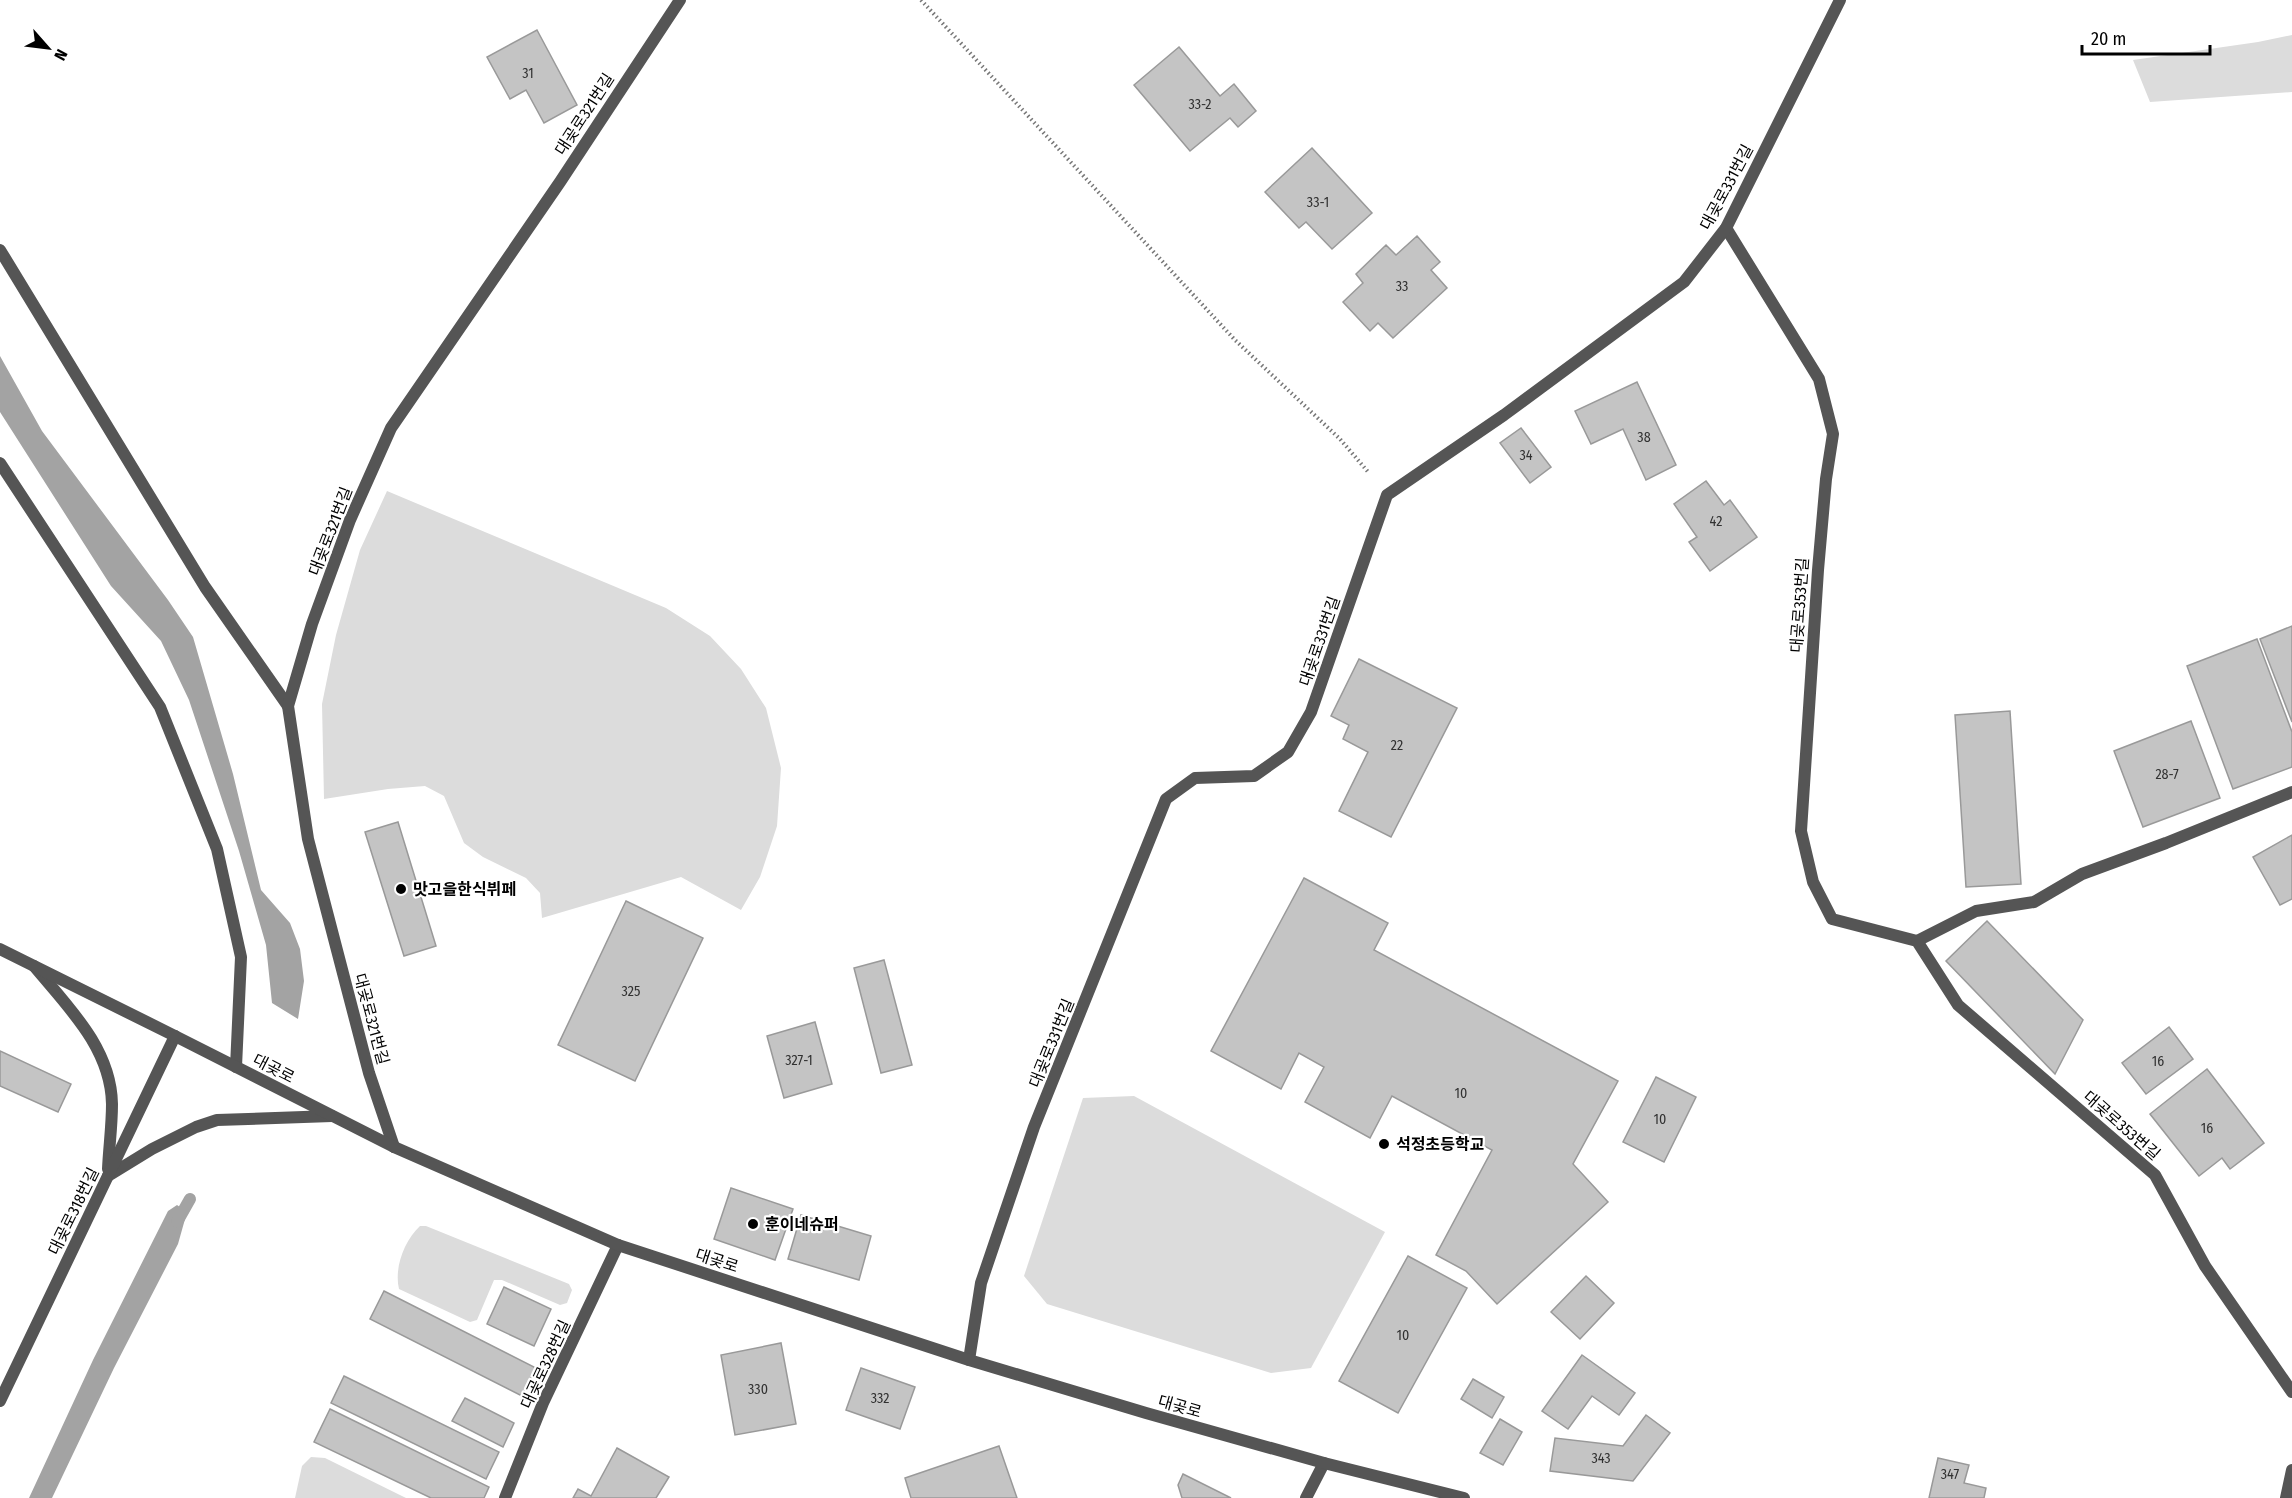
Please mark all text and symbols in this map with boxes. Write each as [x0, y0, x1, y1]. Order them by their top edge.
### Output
north arrow [18, 18, 78, 78]
scale bar [2082, 18, 2210, 56]
text: 20 m [2091, 28, 2126, 50]
text: N [50, 46, 71, 64]
house number: 31 [522, 65, 534, 82]
street label: 대곶로321번길 [551, 70, 618, 159]
house number: 33-2 [1188, 96, 1212, 113]
street label: 대곶로331번길 [1696, 141, 1757, 233]
house number: 33-1 [1307, 194, 1329, 211]
house number: 33 [1396, 278, 1408, 295]
house number: 38 [1637, 429, 1651, 446]
house number: 34 [1519, 447, 1533, 464]
street label: 대곶로321번길 [305, 484, 356, 578]
house number: 42 [1710, 513, 1722, 530]
street label: 대곶로353번길 [1787, 557, 1812, 653]
street label: 대곶로331번길 [1295, 594, 1344, 689]
house number: 22 [1391, 737, 1403, 754]
house number: 28-7 [2155, 766, 2179, 783]
place label: 맛고을한식뷔페 [413, 880, 516, 899]
marker: 맛고을한식뷔페 [394, 882, 408, 896]
street label: 대곶로321번길 [350, 971, 393, 1067]
house number: 325 [622, 983, 640, 1000]
street label: 대곶로331번길 [1025, 996, 1078, 1090]
street label: 대곶로 [250, 1050, 298, 1087]
house number: 327-1 [785, 1052, 813, 1069]
house number: 16 [2152, 1053, 2164, 1070]
house number: 10 [1455, 1085, 1467, 1102]
street label: 대곶로353번길 [2079, 1087, 2164, 1164]
house number: 10 [1654, 1111, 1666, 1128]
house number: 16 [2201, 1120, 2213, 1137]
place label: 석정초등학교 [1396, 1135, 1485, 1154]
marker: 석정초등학교 [1377, 1137, 1391, 1151]
street label: 대곶로318번길 [44, 1165, 103, 1258]
place label: 훈이네슈퍼 [765, 1215, 839, 1234]
marker: 훈이네슈퍼 [746, 1217, 760, 1231]
street label: 대곶로 [693, 1245, 741, 1276]
street label: 대곶로328번길 [517, 1317, 574, 1412]
house number: 10 [1397, 1327, 1409, 1344]
house number: 330 [748, 1381, 768, 1398]
house number: 332 [871, 1390, 889, 1407]
street label: 대곶로 [1156, 1391, 1204, 1422]
house number: 343 [1591, 1450, 1611, 1467]
house number: 347 [1941, 1466, 1960, 1483]

